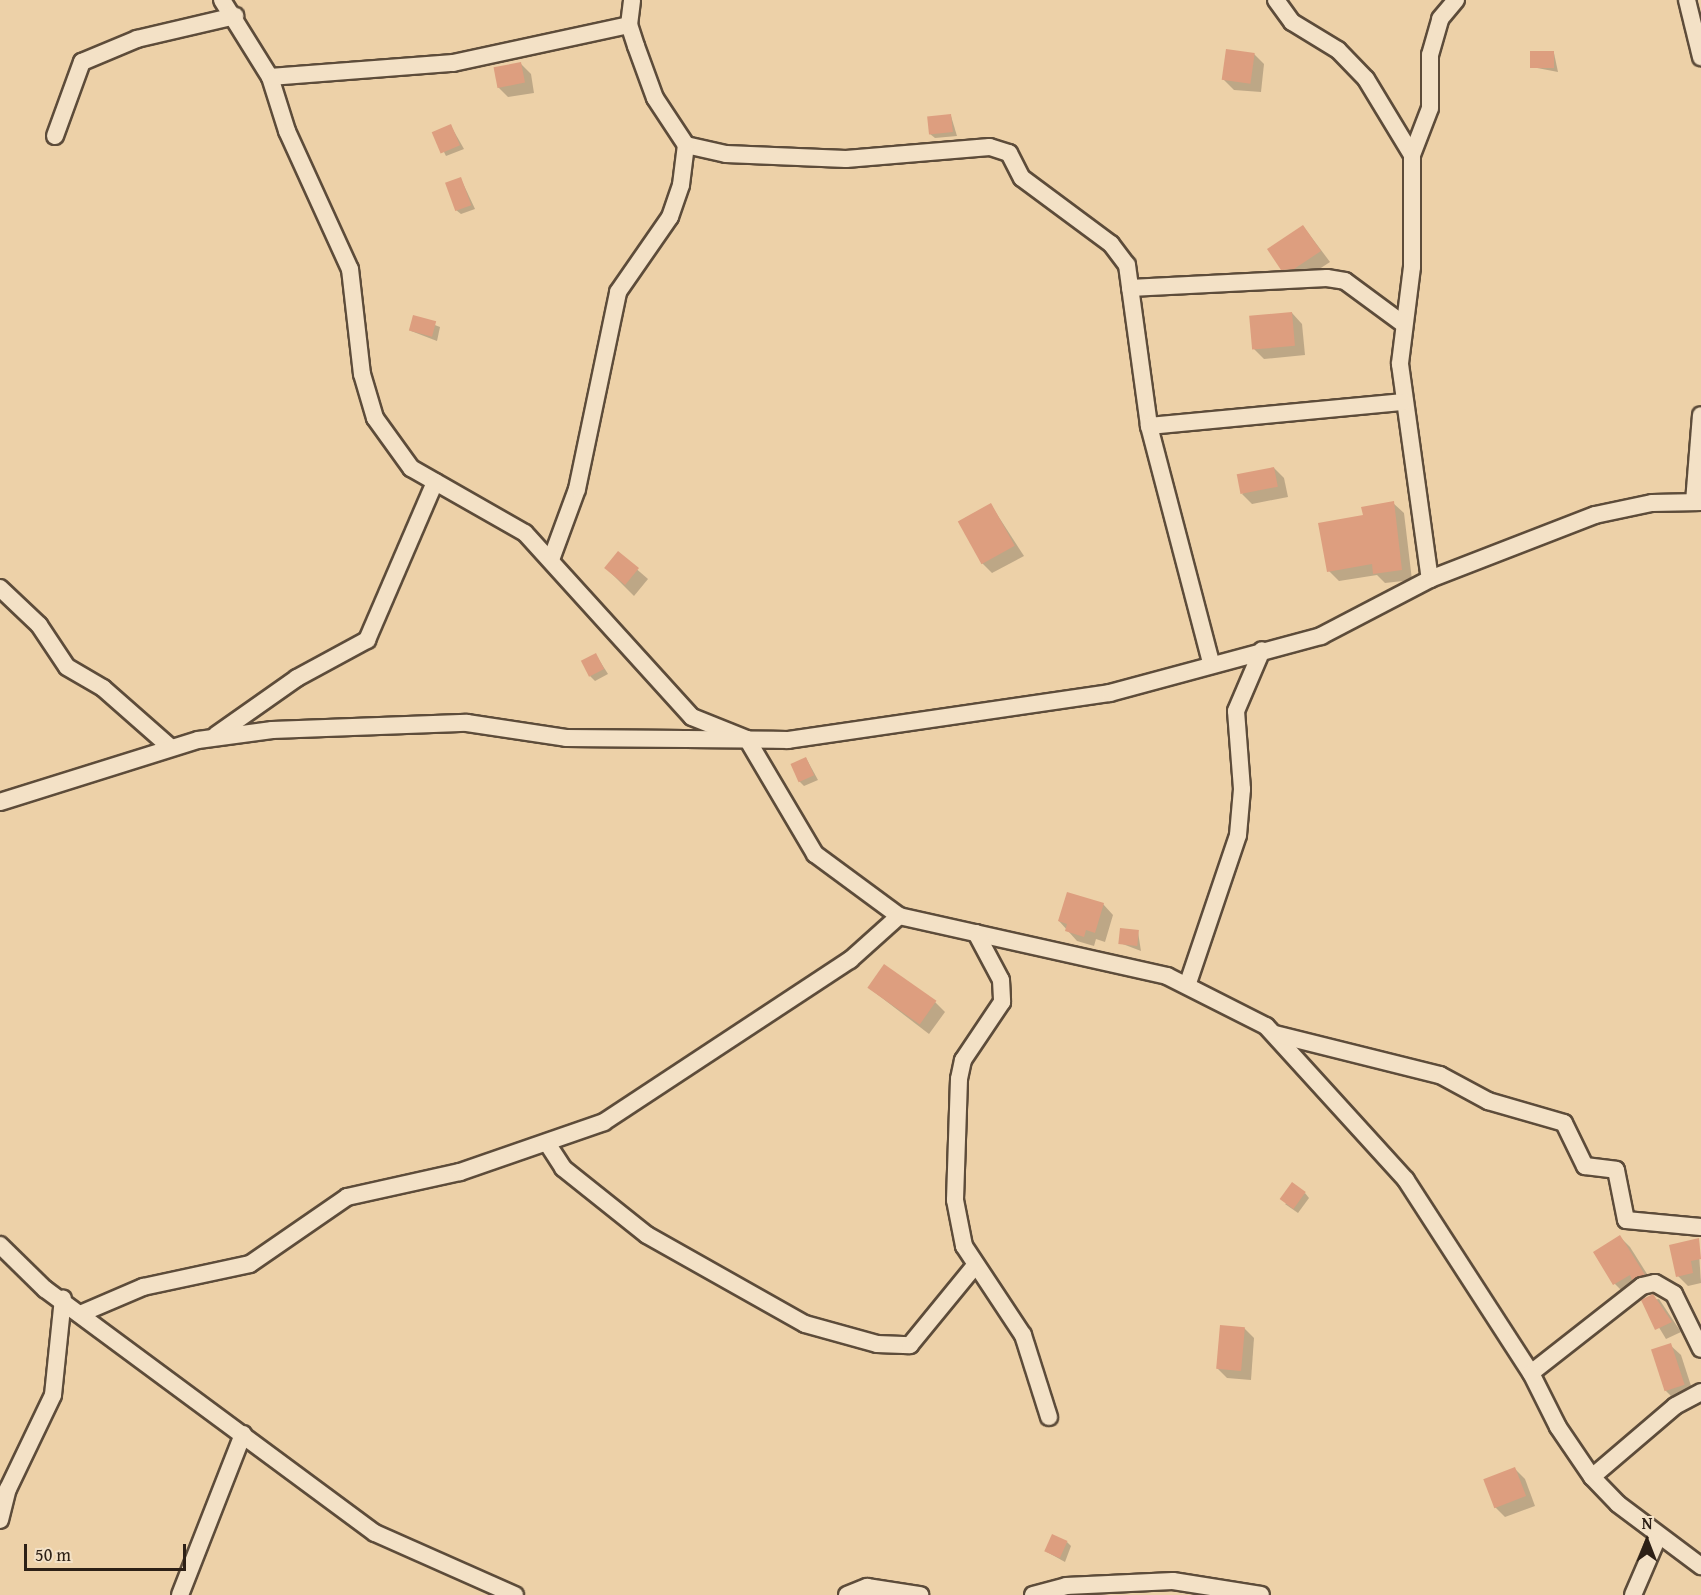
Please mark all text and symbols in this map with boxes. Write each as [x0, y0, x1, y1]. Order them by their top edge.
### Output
north arrow [1617, 1511, 1677, 1571]
text: N [1642, 1511, 1652, 1535]
scale bar [27, 1532, 189, 1570]
text: 50 m [35, 1541, 71, 1568]

